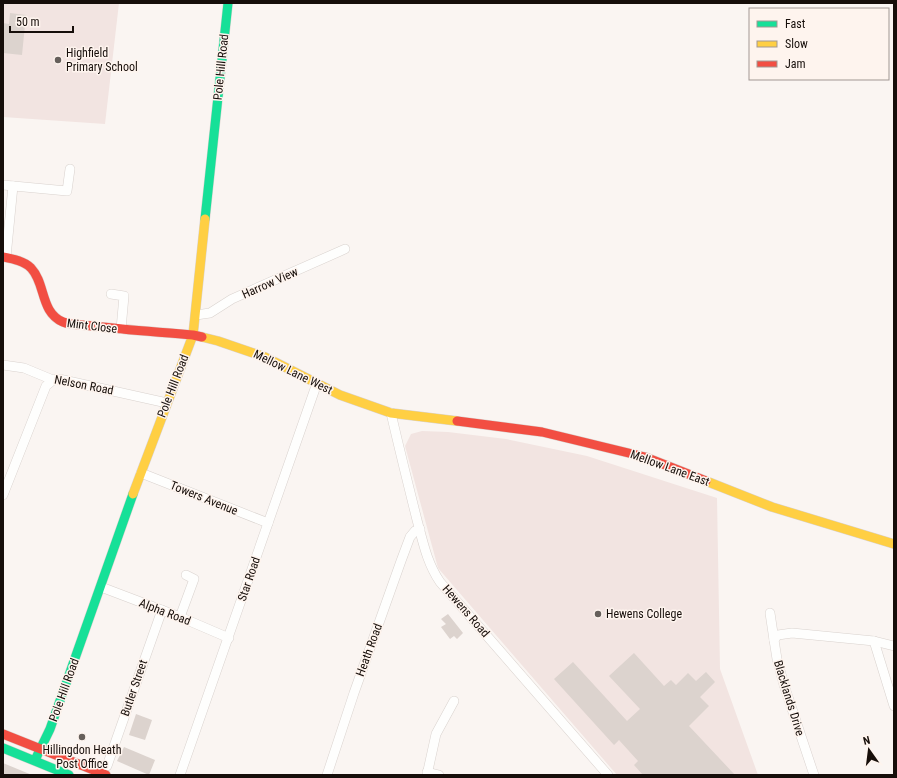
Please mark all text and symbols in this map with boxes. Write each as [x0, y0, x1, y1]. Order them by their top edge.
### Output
scale bar [10, 8, 73, 34]
legend [749, 8, 889, 80]
text: 50 m [16, 15, 40, 29]
text: Fast [785, 17, 806, 31]
street label: Pole Hill Road [211, 33, 231, 101]
text: Slow [785, 37, 808, 51]
place label: Highfield Primary School [66, 46, 138, 74]
marker: Highfield Primary School [53, 55, 63, 65]
text: Jam [785, 57, 806, 71]
street label: Harrow View [240, 264, 300, 302]
street label: Mint Close [66, 316, 118, 336]
street label: Mellow Lane West [251, 347, 335, 397]
street label: Pole Hill Road [155, 353, 191, 419]
street label: Nelson Road [53, 372, 115, 398]
street label: Mellow Lane East [629, 447, 712, 489]
street label: Towers Avenue [168, 478, 240, 518]
street label: Star Road [235, 555, 263, 603]
street label: Hewens Road [440, 582, 493, 640]
street label: Alpha Road [137, 596, 193, 628]
place label: Hewens College [606, 607, 682, 621]
marker: Hewens College [593, 609, 603, 619]
street label: Heath Road [353, 622, 385, 678]
street label: Pole Hill Road [46, 656, 82, 724]
street label: Butler Street [118, 657, 150, 718]
street label: Blacklands Drive [771, 658, 807, 738]
north arrow [849, 730, 889, 770]
marker: Hillingdon Heath Post Office [77, 732, 87, 742]
text: N [862, 734, 872, 748]
place label: Hillingdon Heath Post Office [43, 743, 122, 771]

